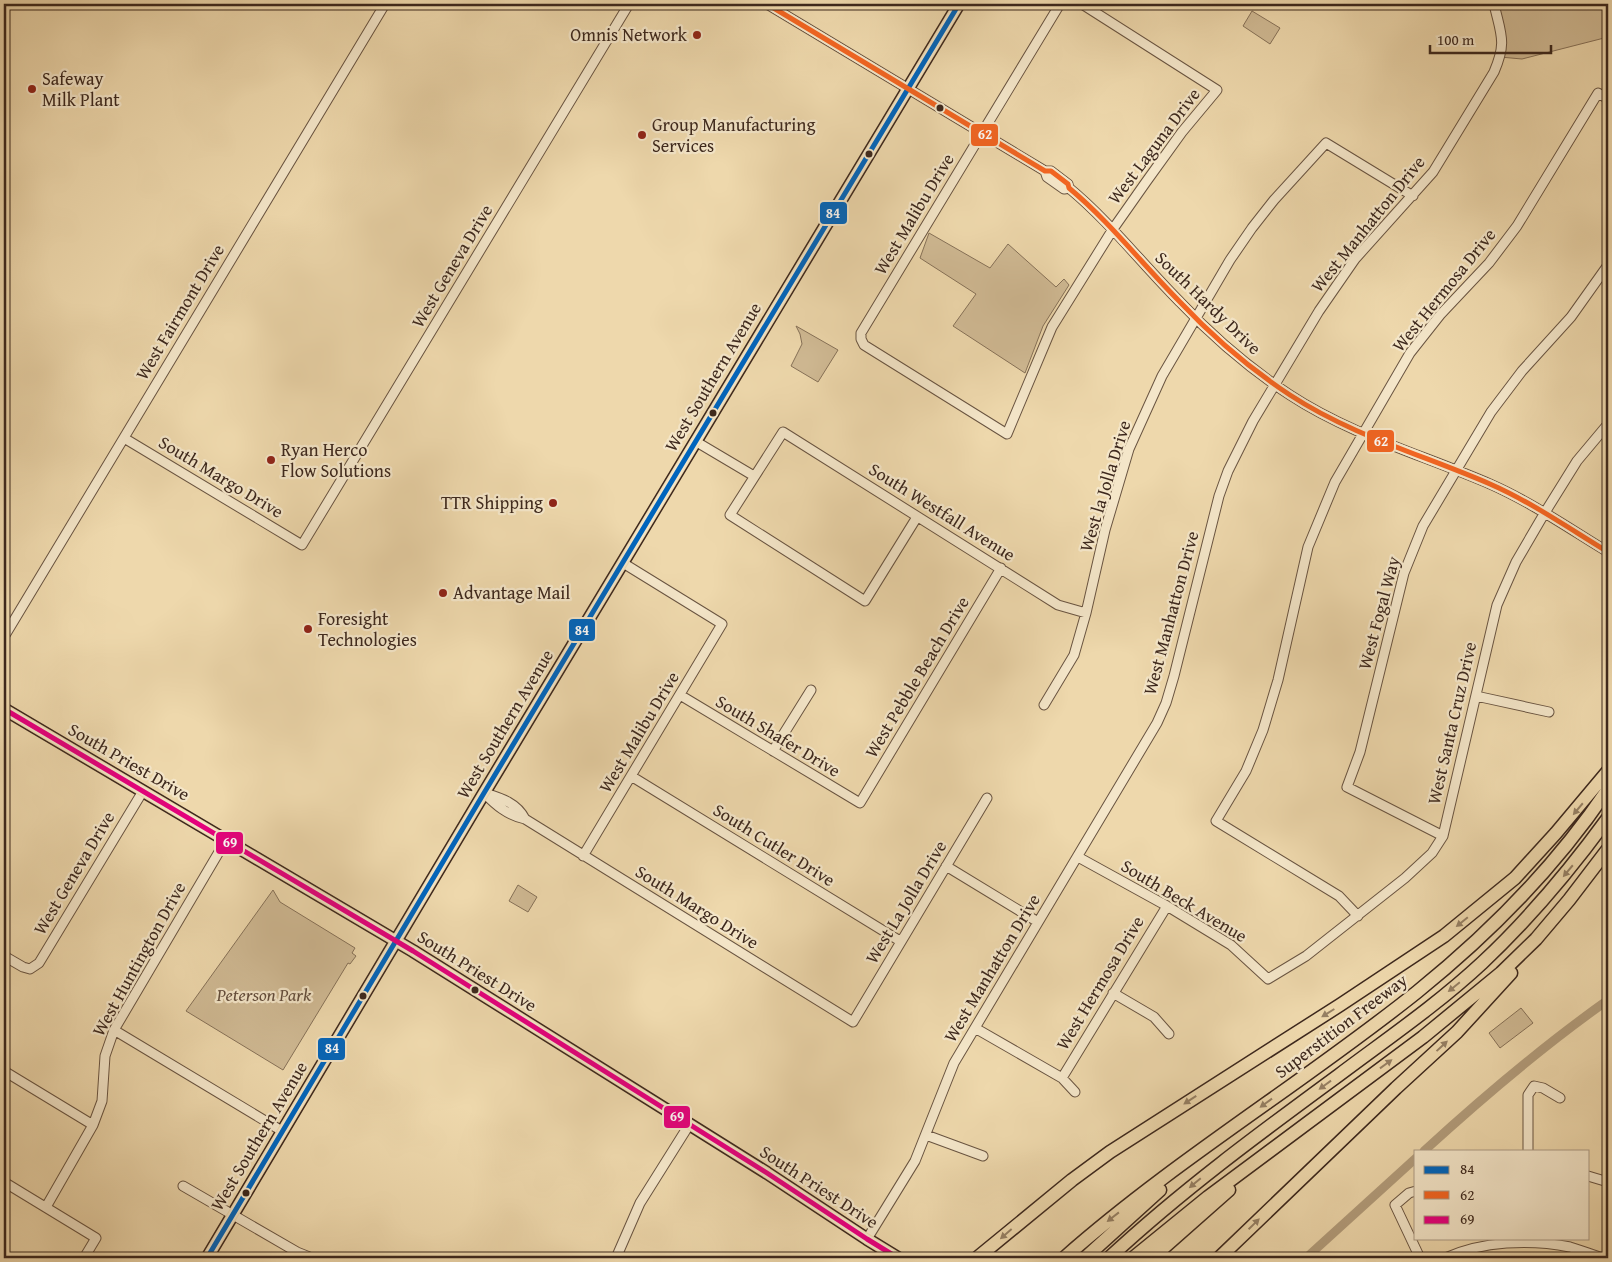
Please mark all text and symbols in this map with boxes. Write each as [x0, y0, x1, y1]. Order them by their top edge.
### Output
place label: Omnis Network [570, 21, 688, 48]
scale bar [1430, 22, 1551, 54]
marker: Omnis Network [691, 29, 703, 41]
text: 100 m [1437, 29, 1475, 50]
place label: Safeway Milk Plant [42, 65, 120, 113]
street label: West Laguna Drive [1101, 82, 1206, 210]
marker: Safeway Milk Plant [26, 83, 38, 95]
unlabelled marker [935, 103, 945, 113]
place label: Group Manufacturing Services [652, 111, 815, 159]
line badge: 62 [970, 123, 999, 147]
text: 62 [978, 124, 992, 144]
marker: Group Manufacturing Services [636, 129, 648, 141]
street label: West Malibu Drive [867, 148, 960, 280]
unlabelled marker [864, 149, 874, 159]
street label: West Manhatton Drive [1304, 150, 1431, 298]
street label: West Geneva Drive [404, 199, 499, 333]
line badge: 84 [819, 201, 848, 225]
text: 84 [826, 203, 840, 223]
street label: West Hermosa Drive [1385, 222, 1502, 357]
street label: West Fairmont Drive [128, 239, 231, 385]
street label: South Hardy Drive [1149, 245, 1268, 361]
street label: West Southern Avenue [657, 297, 768, 457]
unlabelled marker [708, 408, 718, 418]
street label: West la Jolla Drive [1072, 417, 1137, 555]
street label: South Margo Drive [154, 429, 289, 525]
line badge: 62 [1366, 429, 1395, 453]
text: 62 [1374, 431, 1388, 451]
place label: Ryan Herco Flow Solutions [281, 436, 391, 484]
marker: Ryan Herco Flow Solutions [265, 454, 277, 466]
street label: South Westfall Avenue [864, 456, 1021, 568]
place label: TTR Shipping [441, 489, 543, 516]
marker: TTR Shipping [547, 497, 559, 509]
street label: West Manhatton Drive [1136, 528, 1205, 698]
street label: West Fogal Way [1350, 553, 1407, 673]
place label: Advantage Mail [453, 579, 570, 606]
marker: Advantage Mail [437, 587, 449, 599]
street label: West Pebble Beach Drive [858, 591, 976, 763]
place label: Foresight Technologies [318, 605, 417, 653]
line badge: 84 [568, 618, 596, 642]
text: 84 [575, 620, 589, 640]
marker: Foresight Technologies [302, 623, 314, 635]
street label: West Santa Cruz Drive [1420, 639, 1483, 807]
street label: West Southern Avenue [449, 644, 560, 804]
street label: West Malibu Drive [592, 666, 685, 798]
street label: South Shafer Drive [711, 688, 846, 784]
street label: South Priest Drive [63, 716, 195, 807]
street label: South Cutler Drive [708, 796, 840, 893]
one-way arrow [1572, 802, 1583, 815]
street label: West Geneva Drive [26, 806, 121, 940]
line badge: 69 [215, 831, 244, 855]
text: 69 [223, 832, 237, 852]
street label: West La Jolla Drive [858, 835, 953, 969]
street label: South Beck Avenue [1116, 852, 1252, 949]
street label: South Margo Drive [630, 858, 764, 955]
one-way arrow [1562, 864, 1573, 877]
street label: West Huntington Drive [85, 877, 192, 1041]
street label: West Manhatton Drive [937, 888, 1047, 1047]
street label: West Hermosa Drive [1049, 911, 1150, 1055]
one-way arrow [1455, 916, 1468, 927]
street label: South Priest Drive [412, 923, 542, 1018]
street label: Superstition Freeway [1269, 967, 1413, 1085]
park label: Peterson Park [216, 981, 312, 1008]
one-way arrow [1448, 981, 1461, 992]
unlabelled marker [470, 985, 480, 995]
unlabelled marker [358, 991, 368, 1001]
one-way arrow [1321, 1009, 1334, 1018]
line badge: 84 [317, 1037, 346, 1061]
text: 84 [325, 1038, 339, 1058]
one-way arrow [1436, 1040, 1449, 1051]
street label: West Southern Avenue [203, 1056, 314, 1216]
one-way arrow [1379, 1059, 1392, 1070]
one-way arrow [1318, 1080, 1332, 1090]
one-way arrow [1184, 1095, 1197, 1105]
one-way arrow [1259, 1098, 1273, 1108]
line badge: 69 [663, 1105, 691, 1129]
text: 69 [670, 1106, 684, 1126]
street label: South Priest Drive [755, 1138, 884, 1235]
legend [1414, 1150, 1590, 1240]
text: 84 [1460, 1158, 1474, 1179]
one-way arrow [1189, 1177, 1202, 1188]
text: 62 [1460, 1184, 1474, 1205]
unlabelled marker [241, 1188, 251, 1198]
text: 69 [1460, 1208, 1474, 1229]
one-way arrow [1106, 1211, 1119, 1222]
one-way arrow [1248, 1219, 1260, 1231]
one-way arrow [999, 1229, 1012, 1240]

